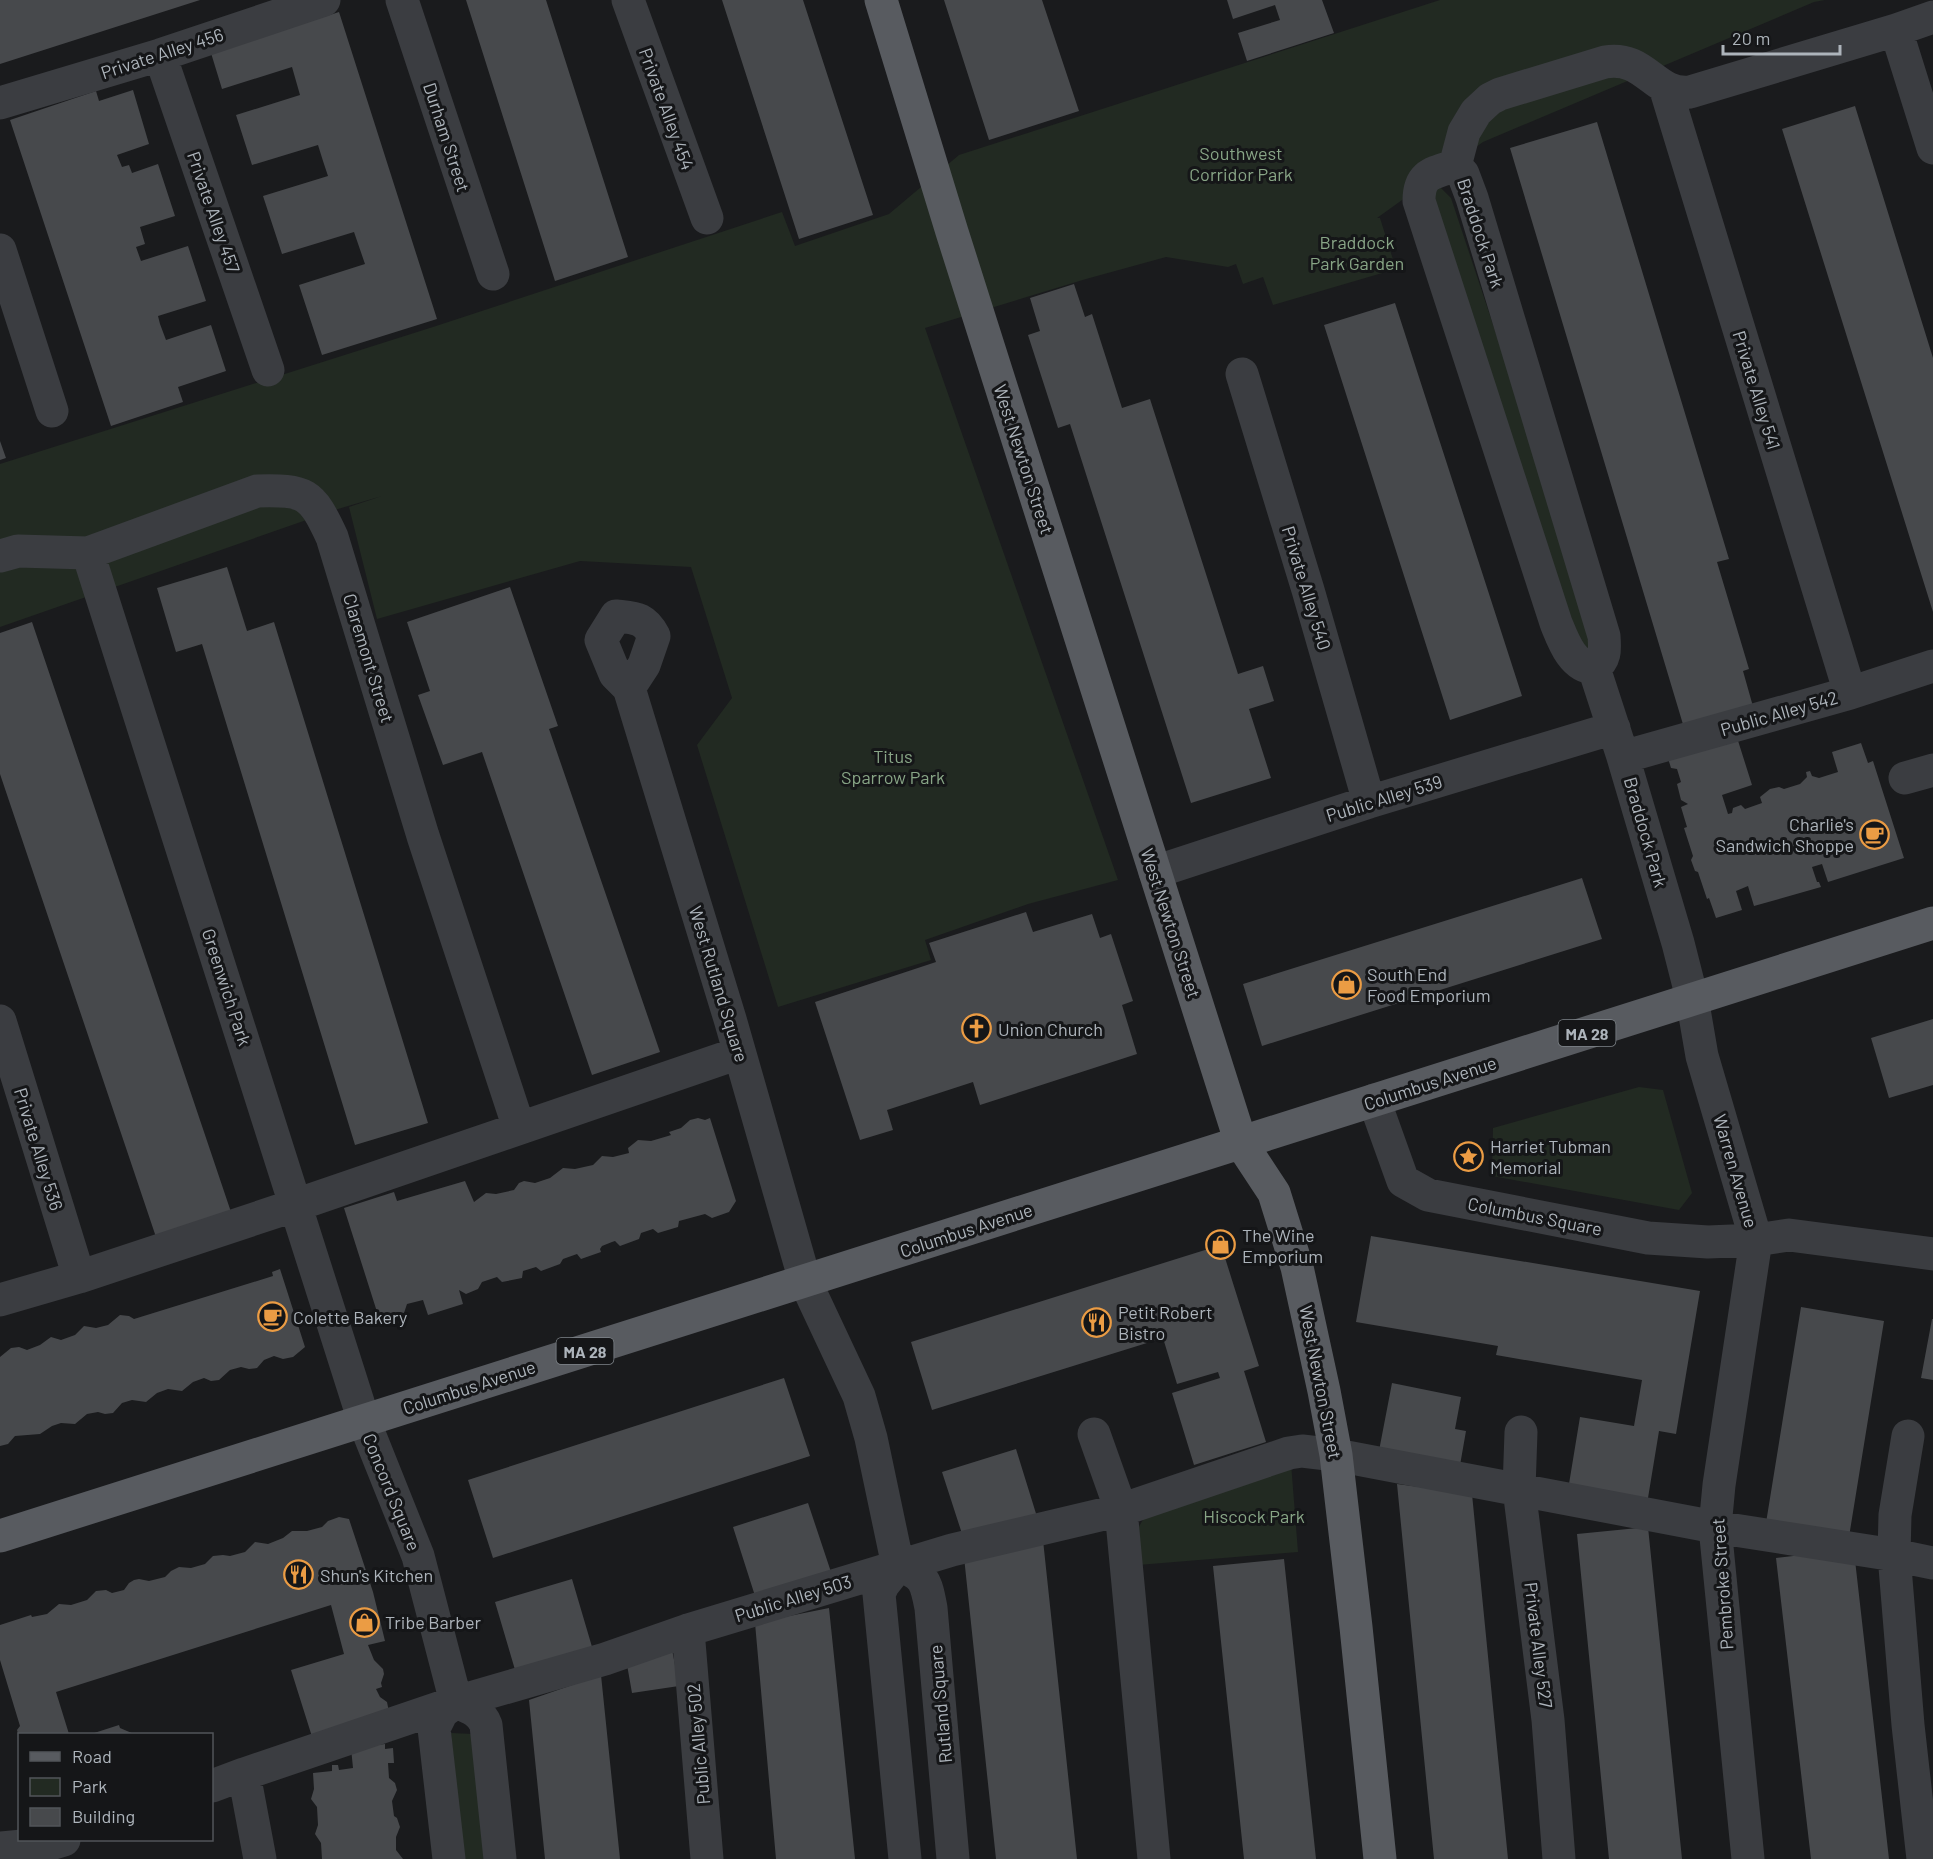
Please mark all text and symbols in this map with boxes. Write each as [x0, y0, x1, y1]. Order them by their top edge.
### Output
scale bar [1723, 18, 1840, 56]
street label: Private Alley 456 [98, 23, 226, 83]
text: 20 m [1732, 27, 1770, 49]
street label: Private Alley 454 [635, 45, 699, 173]
street label: Durham Street [419, 80, 475, 194]
park label: Southwest Corridor Park [1189, 142, 1293, 185]
street label: Private Alley 457 [183, 148, 245, 276]
street label: Braddock Park [1453, 175, 1509, 291]
park label: Braddock Park Garden [1310, 231, 1404, 274]
street label: Private Alley 541 [1728, 328, 1786, 452]
street label: West Newton Street [989, 381, 1059, 537]
street label: Private Alley 540 [1278, 523, 1336, 653]
street label: Claremont Street [339, 591, 399, 725]
street label: Public Alley 542 [1718, 686, 1840, 740]
park label: Titus Sparrow Park [841, 745, 945, 788]
street label: Public Alley 539 [1323, 770, 1445, 826]
street label: Braddock Park [1620, 774, 1672, 890]
place label: Charlie's Sandwich Shoppe [1715, 813, 1854, 856]
cafe icon: Charlie's Sandwich Shoppe [1859, 818, 1891, 850]
street label: West Newton Street [1136, 845, 1206, 1001]
street label: West Rutland Square [685, 903, 753, 1065]
street label: Greenwich Park [198, 926, 256, 1048]
place label: South End Food Emporium [1367, 963, 1491, 1006]
shop icon: South End Food Emporium [1330, 968, 1362, 1000]
church icon: Union Church [961, 1013, 993, 1045]
place label: Union Church [998, 1018, 1103, 1040]
road number: MA 28 [1558, 1020, 1616, 1046]
street label: Columbus Avenue [1361, 1051, 1499, 1115]
street label: Private Alley 536 [10, 1085, 68, 1213]
street label: Warren Avenue [1709, 1112, 1763, 1230]
place label: Harriet Tubman Memorial [1490, 1135, 1611, 1178]
place icon: Harriet Tubman Memorial [1453, 1140, 1485, 1172]
street label: Columbus Square [1466, 1192, 1604, 1240]
street label: Columbus Avenue [897, 1198, 1035, 1262]
place label: The Wine Emporium [1242, 1224, 1323, 1267]
shop icon: The Wine Emporium [1205, 1229, 1237, 1261]
cafe icon: Colette Bakery [256, 1301, 288, 1333]
place label: Petit Robert Bistro [1118, 1301, 1213, 1344]
street label: West Newton Street [1295, 1303, 1347, 1461]
place label: Colette Bakery [293, 1306, 407, 1328]
restaurant icon: Petit Robert Bistro [1081, 1306, 1113, 1338]
road number: MA 28 [556, 1338, 614, 1364]
street label: Columbus Avenue [400, 1355, 538, 1419]
street label: Concord Square [358, 1430, 426, 1554]
park label: Hiscock Park [1203, 1505, 1305, 1527]
street label: Pembroke Street [1706, 1517, 1738, 1651]
restaurant icon: Shun's Kitchen [283, 1559, 315, 1591]
place label: Shun's Kitchen [320, 1564, 433, 1586]
street label: Public Alley 503 [732, 1570, 854, 1626]
street label: Private Alley 527 [1520, 1581, 1558, 1710]
shop icon: Tribe Barber [348, 1606, 380, 1638]
place label: Tribe Barber [385, 1611, 482, 1633]
street label: Rutland Square [924, 1644, 956, 1764]
street label: Public Alley 502 [682, 1683, 714, 1805]
legend [18, 1733, 213, 1841]
text: Road [72, 1745, 112, 1767]
text: Park [72, 1775, 107, 1797]
text: Building [72, 1805, 135, 1827]

